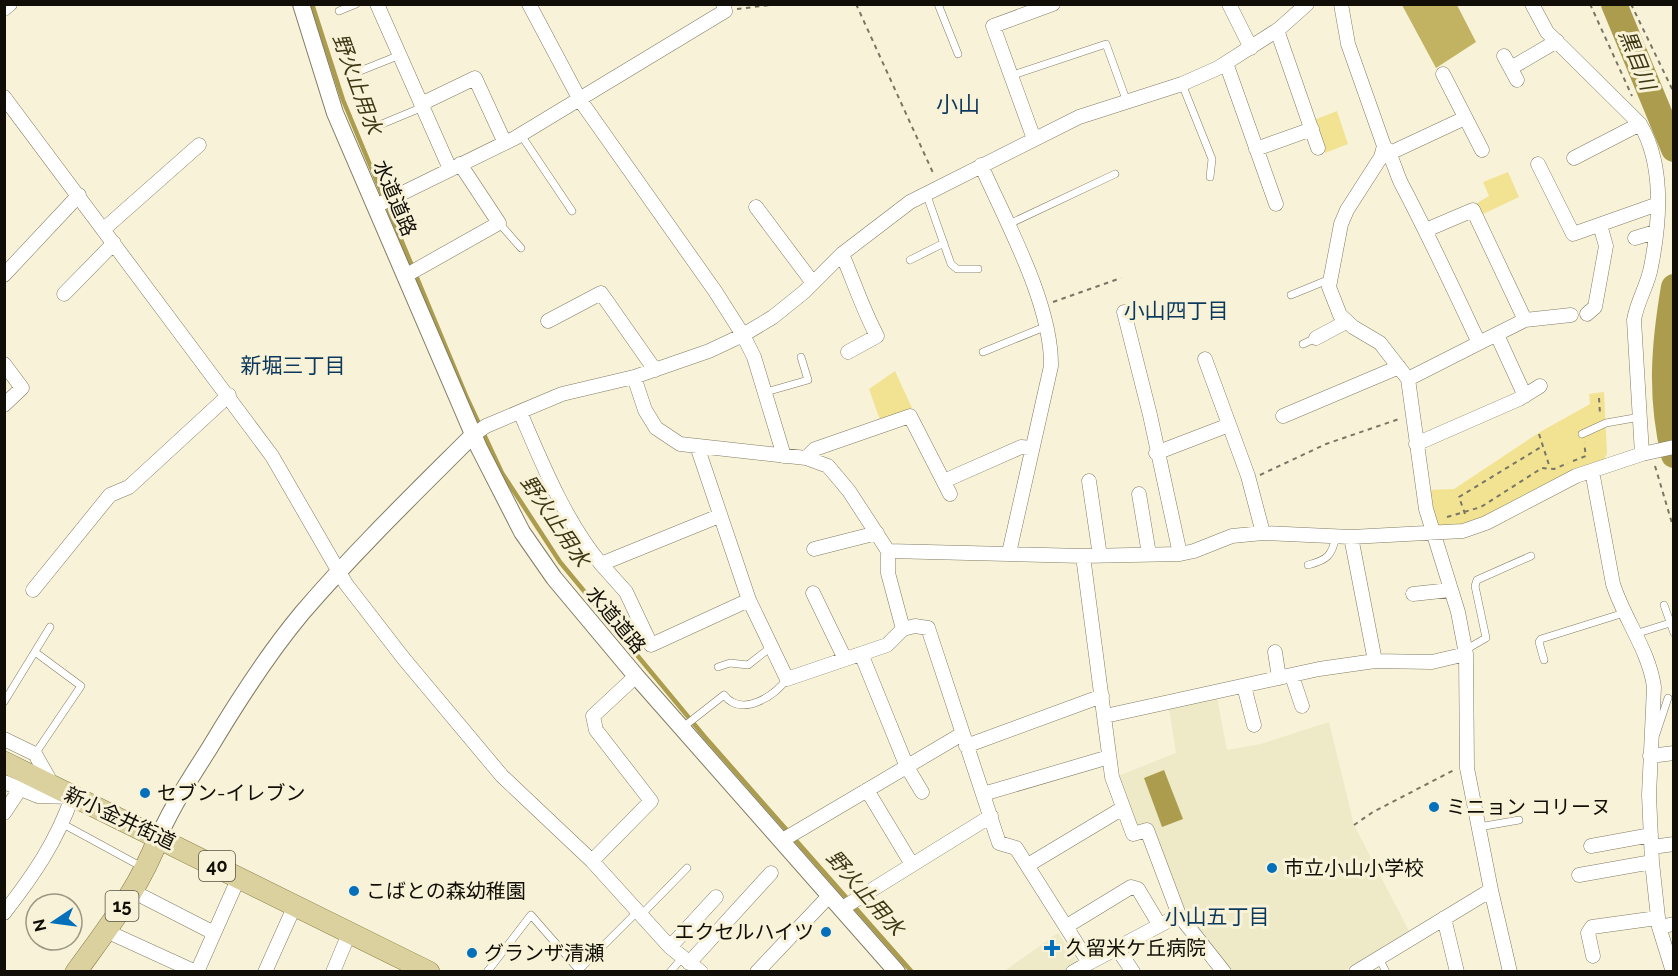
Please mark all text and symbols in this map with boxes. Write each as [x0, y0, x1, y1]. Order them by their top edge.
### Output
water label: 黒目川 [1614, 26, 1662, 96]
water label: 野火止用水 [328, 30, 388, 139]
district label: 小山 [936, 91, 980, 117]
street label: 水道道路 [368, 156, 422, 240]
district label: 小山四丁目 [1124, 298, 1229, 323]
district label: 新堀三丁目 [241, 353, 346, 378]
water label: 野火止用水 [516, 470, 596, 573]
street label: 水道道路 [581, 582, 651, 658]
place label: セブン-イレブン [157, 781, 305, 805]
street label: 新小金井街道 [61, 782, 179, 854]
marker: セブン-イレブン [138, 786, 152, 800]
place label: ミニョン コリーヌ [1446, 795, 1611, 819]
marker: ミニョン コリーヌ [1427, 800, 1441, 814]
water label: 野火止用水 [822, 845, 911, 942]
road number: 40 [199, 851, 235, 881]
place label: 市立小山小学校 [1284, 856, 1424, 880]
marker: 市立小山小学校 [1265, 861, 1279, 875]
place label: こばとの森幼稚園 [366, 879, 526, 903]
marker: こばとの森幼稚園 [347, 884, 361, 898]
road number: 15 [106, 891, 138, 921]
north arrow [24, 892, 84, 952]
district label: 小山五丁目 [1165, 904, 1270, 929]
text: N [29, 917, 51, 933]
place label: エクセルハイツ [674, 920, 814, 944]
marker: エクセルハイツ [819, 925, 833, 939]
place label: 久留米ケ丘病院 [1066, 936, 1206, 960]
marker: 久留米ケ丘病院 [1043, 939, 1061, 957]
place label: グランザ清瀬 [484, 941, 604, 965]
marker: グランザ清瀬 [465, 946, 479, 960]

